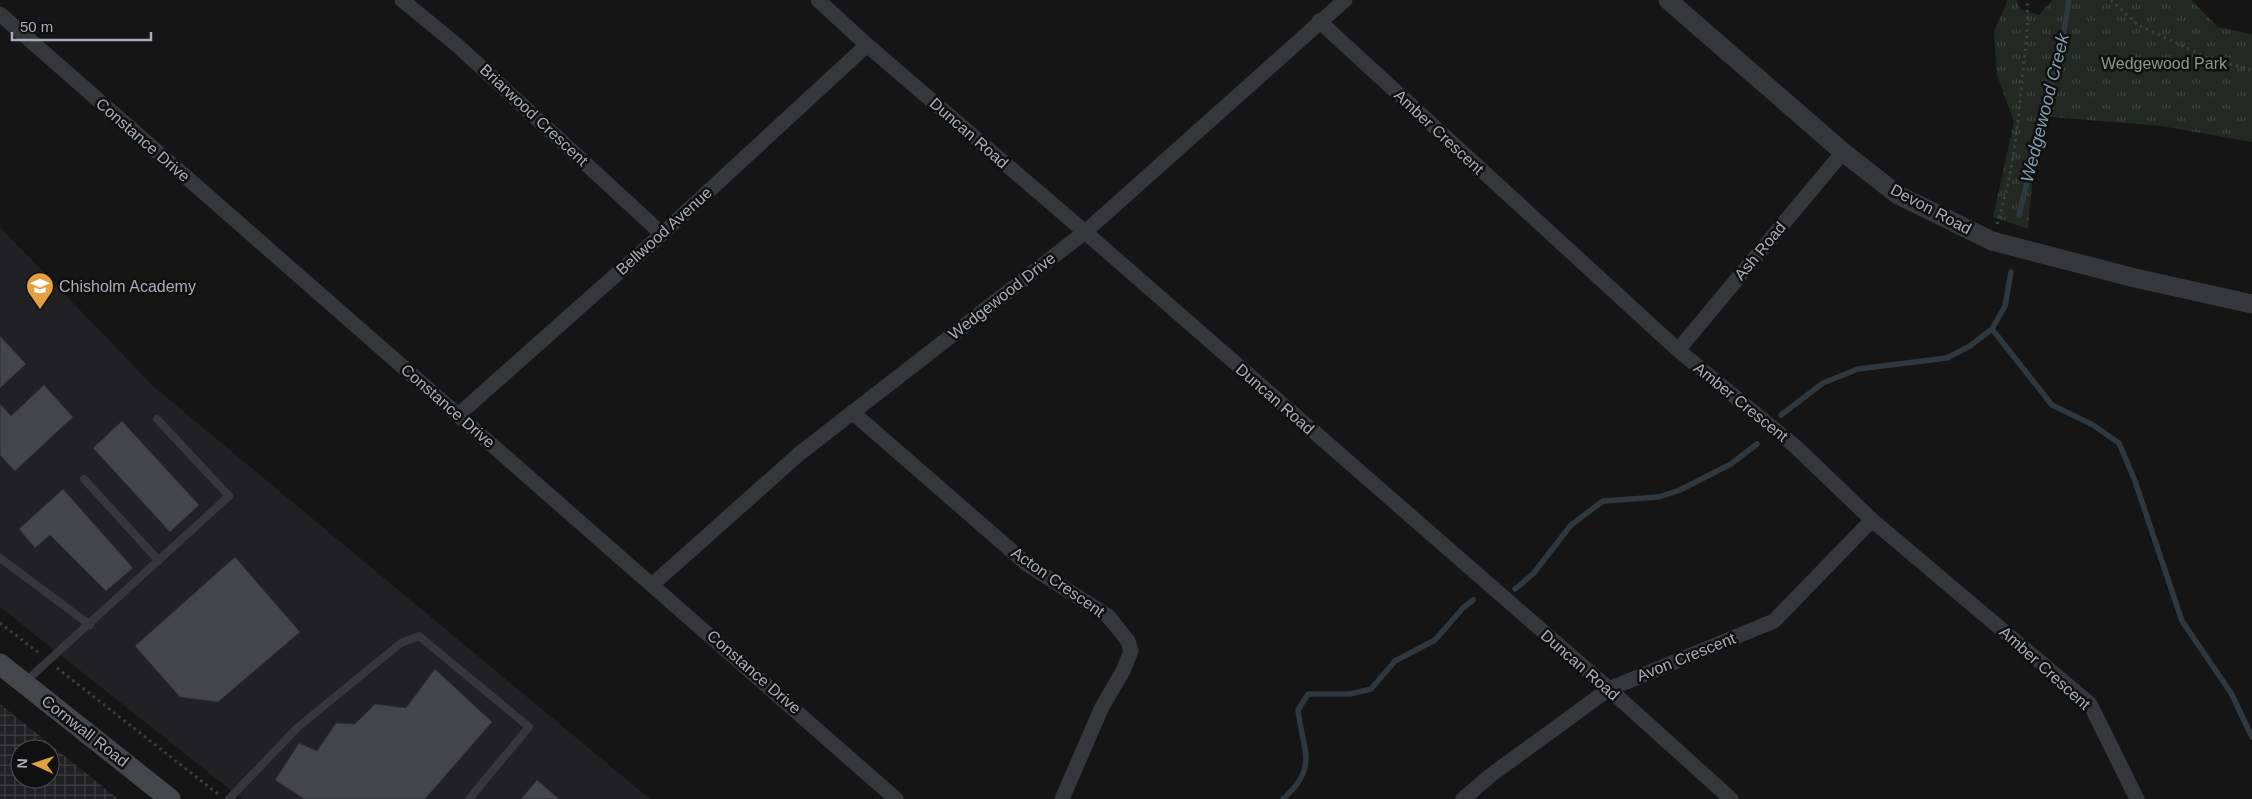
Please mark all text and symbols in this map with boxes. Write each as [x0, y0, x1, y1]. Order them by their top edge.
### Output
scale bar [12, 10, 151, 42]
text: 50 m [20, 18, 53, 35]
water label: Wedgewood Creek [2017, 31, 2073, 185]
park label: Wedgewood Park [2101, 55, 2228, 72]
street label: Briarwood Crescent [477, 61, 592, 170]
street label: Amber Crescent [1391, 86, 1487, 178]
street label: Duncan Road [927, 94, 1011, 172]
street label: Constance Drive [93, 95, 193, 185]
street label: Devon Road [1888, 181, 1974, 237]
street label: Bellwood Avenue [613, 184, 715, 278]
street label: Ash Road [1731, 219, 1789, 283]
street label: Wedgewood Drive [945, 249, 1059, 343]
school or university icon: Chisholm Academy [25, 271, 55, 310]
place label: Chisholm Academy [59, 278, 196, 295]
street label: Amber Crescent [1691, 359, 1792, 445]
street label: Duncan Road [1233, 360, 1317, 438]
street label: Constance Drive [398, 361, 498, 451]
street label: Acton Crescent [1008, 544, 1108, 621]
street label: Amber Crescent [1996, 623, 2094, 713]
street label: Duncan Road [1538, 626, 1622, 704]
street label: Constance Drive [704, 627, 804, 717]
street label: Avon Crescent [1634, 629, 1738, 684]
street label: Cornwall Road [38, 692, 132, 770]
north arrow [10, 739, 60, 789]
text: N [14, 758, 30, 769]

